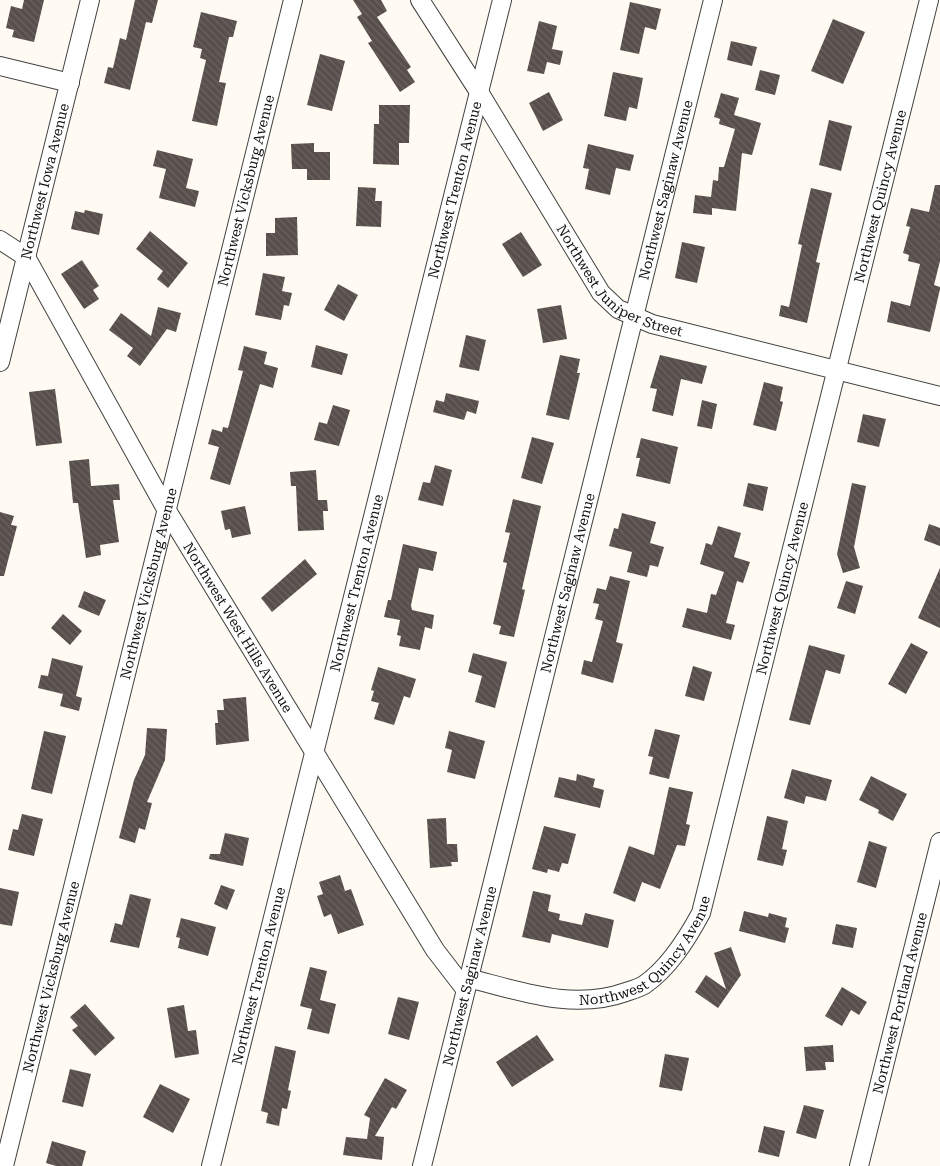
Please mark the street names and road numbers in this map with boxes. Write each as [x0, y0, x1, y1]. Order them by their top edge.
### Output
street label: Northwest Vicksburg Avenue [214, 93, 277, 288]
street label: Northwest Saginaw Avenue [635, 98, 696, 281]
street label: Northwest Trenton Avenue [425, 99, 485, 280]
street label: Northwest Iowa Avenue [18, 101, 72, 261]
street label: Northwest Quincy Avenue [851, 108, 909, 284]
street label: Northwest Juniper Street [553, 222, 684, 339]
street label: Northwest Vicksburg Avenue [117, 486, 180, 681]
street label: Northwest Saginaw Avenue [537, 491, 598, 674]
street label: Northwest Trenton Avenue [327, 492, 386, 673]
street label: Northwest Quincy Avenue [753, 500, 811, 676]
street label: Northwest West Hills Avenue [180, 539, 296, 716]
street label: Northwest Vicksburg Avenue [19, 879, 82, 1074]
street label: Northwest Saginaw Avenue [439, 884, 500, 1067]
street label: Northwest Trenton Avenue [229, 885, 288, 1066]
street label: Northwest Quincy Avenue [579, 894, 713, 1008]
street label: Northwest Portland Avenue [869, 910, 930, 1095]

